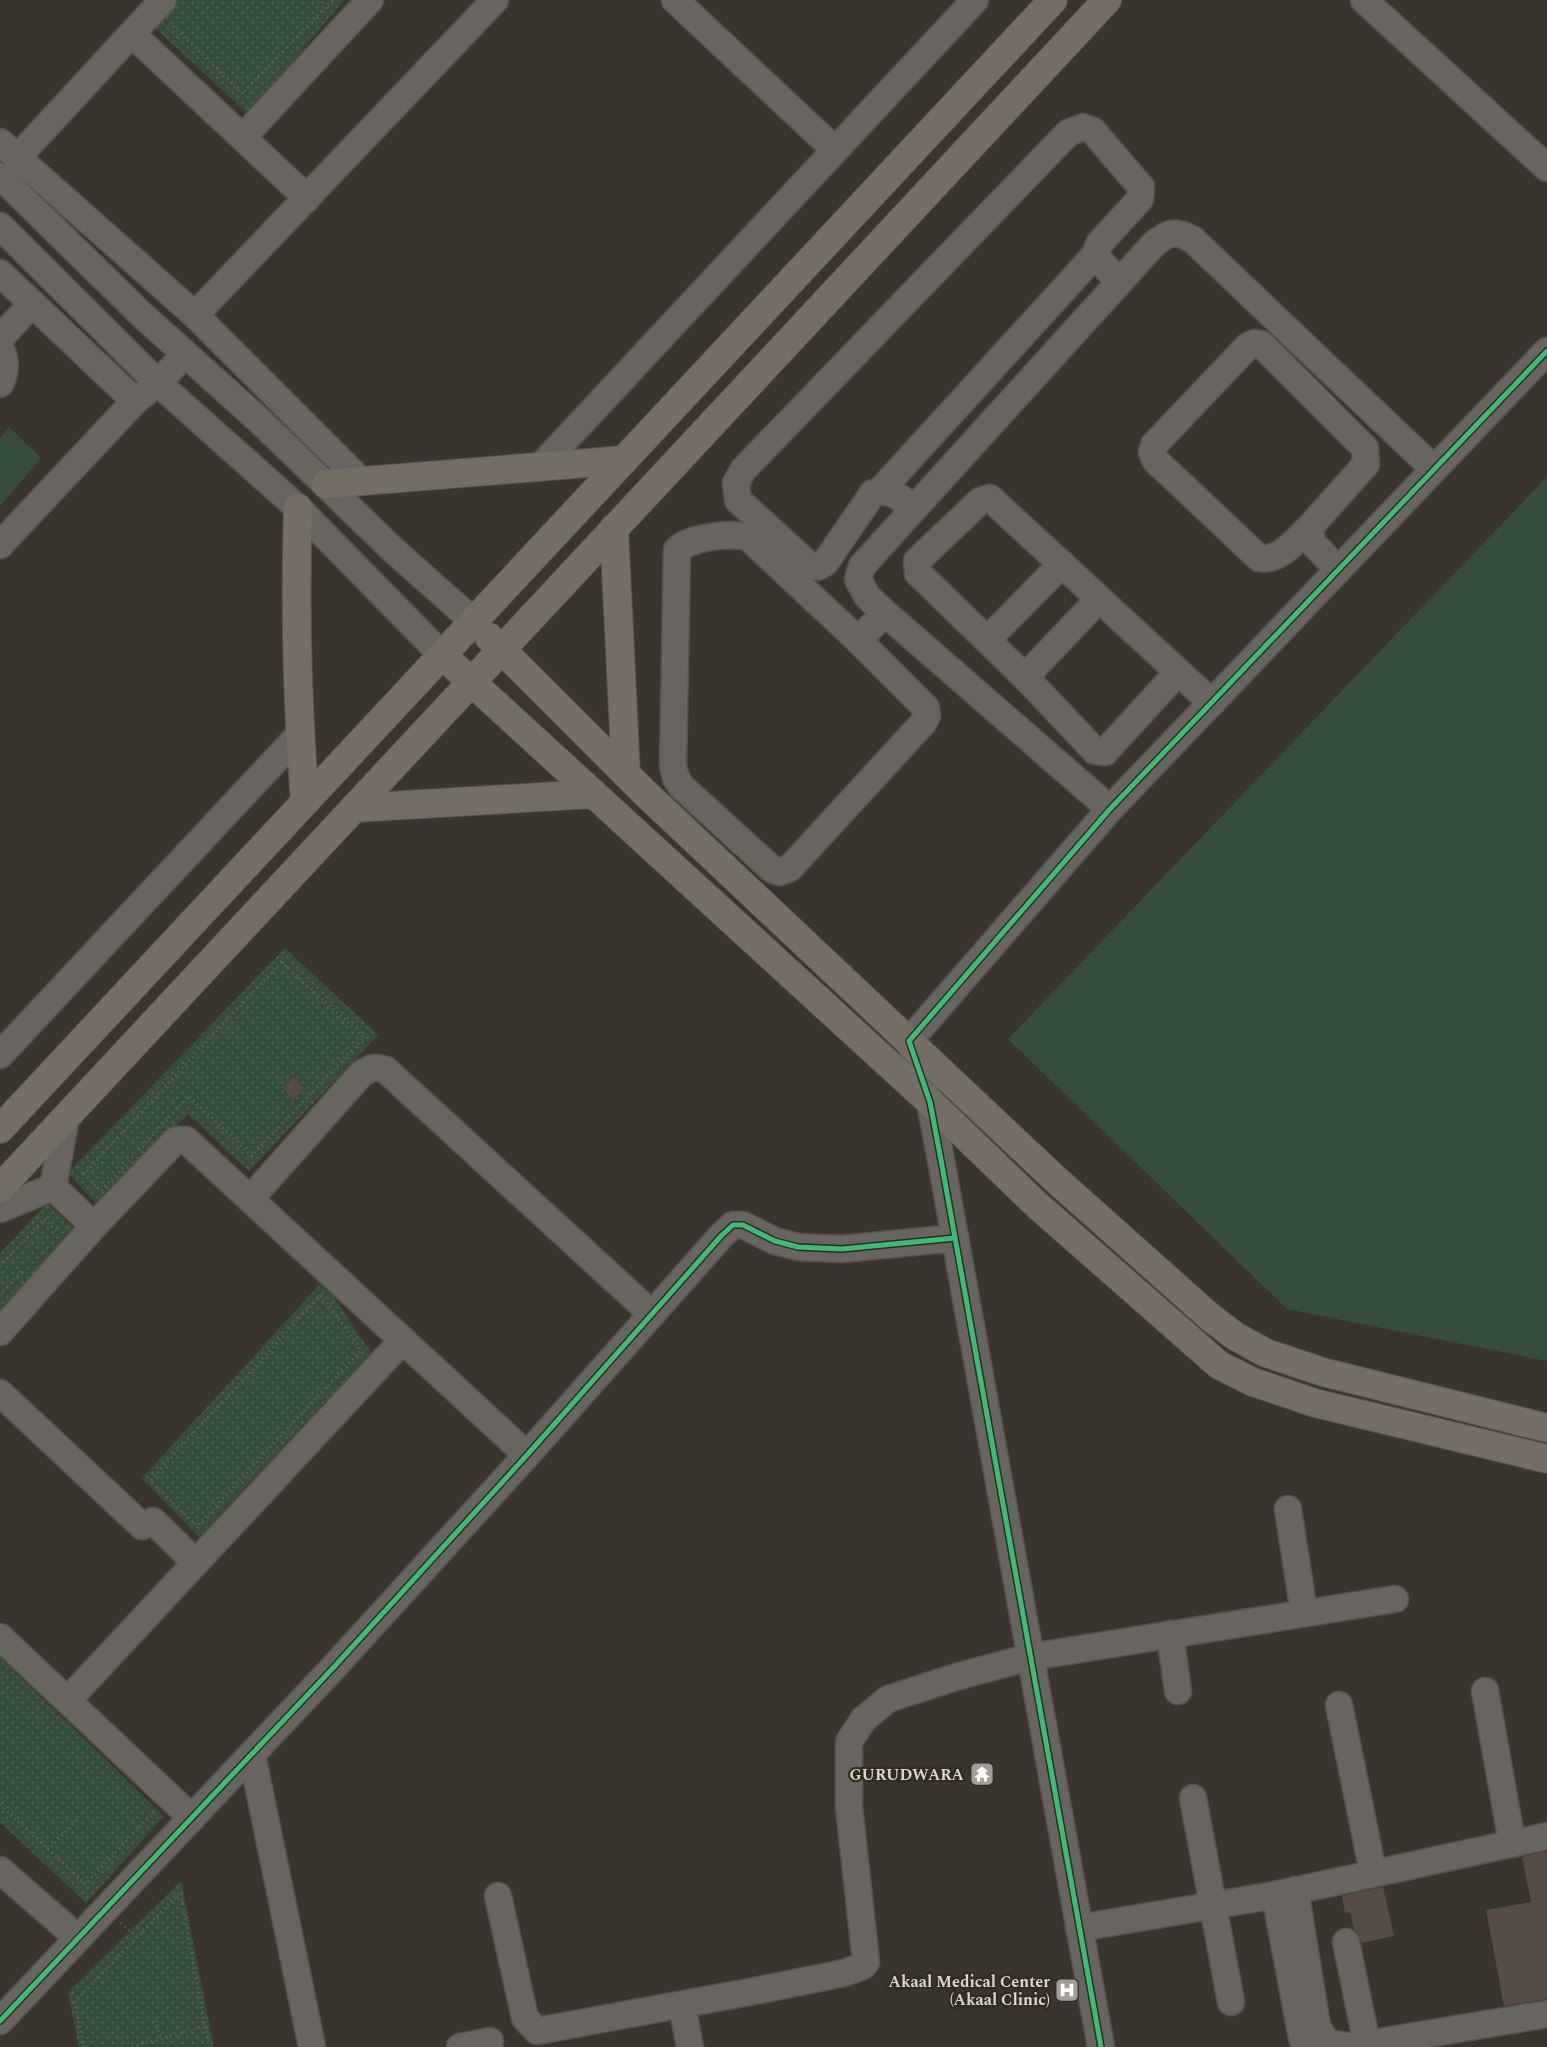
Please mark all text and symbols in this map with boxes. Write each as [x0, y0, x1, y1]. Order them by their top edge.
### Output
temple icon: GURUDWARA [969, 1761, 995, 1787]
place label: GURUDWARA [849, 1763, 965, 1787]
place label: Akaal Medical Center (Akaal Clinic) [889, 1970, 1050, 2012]
hospital icon: Akaal Medical Center (Akaal Clinic) [1054, 1977, 1080, 2003]

